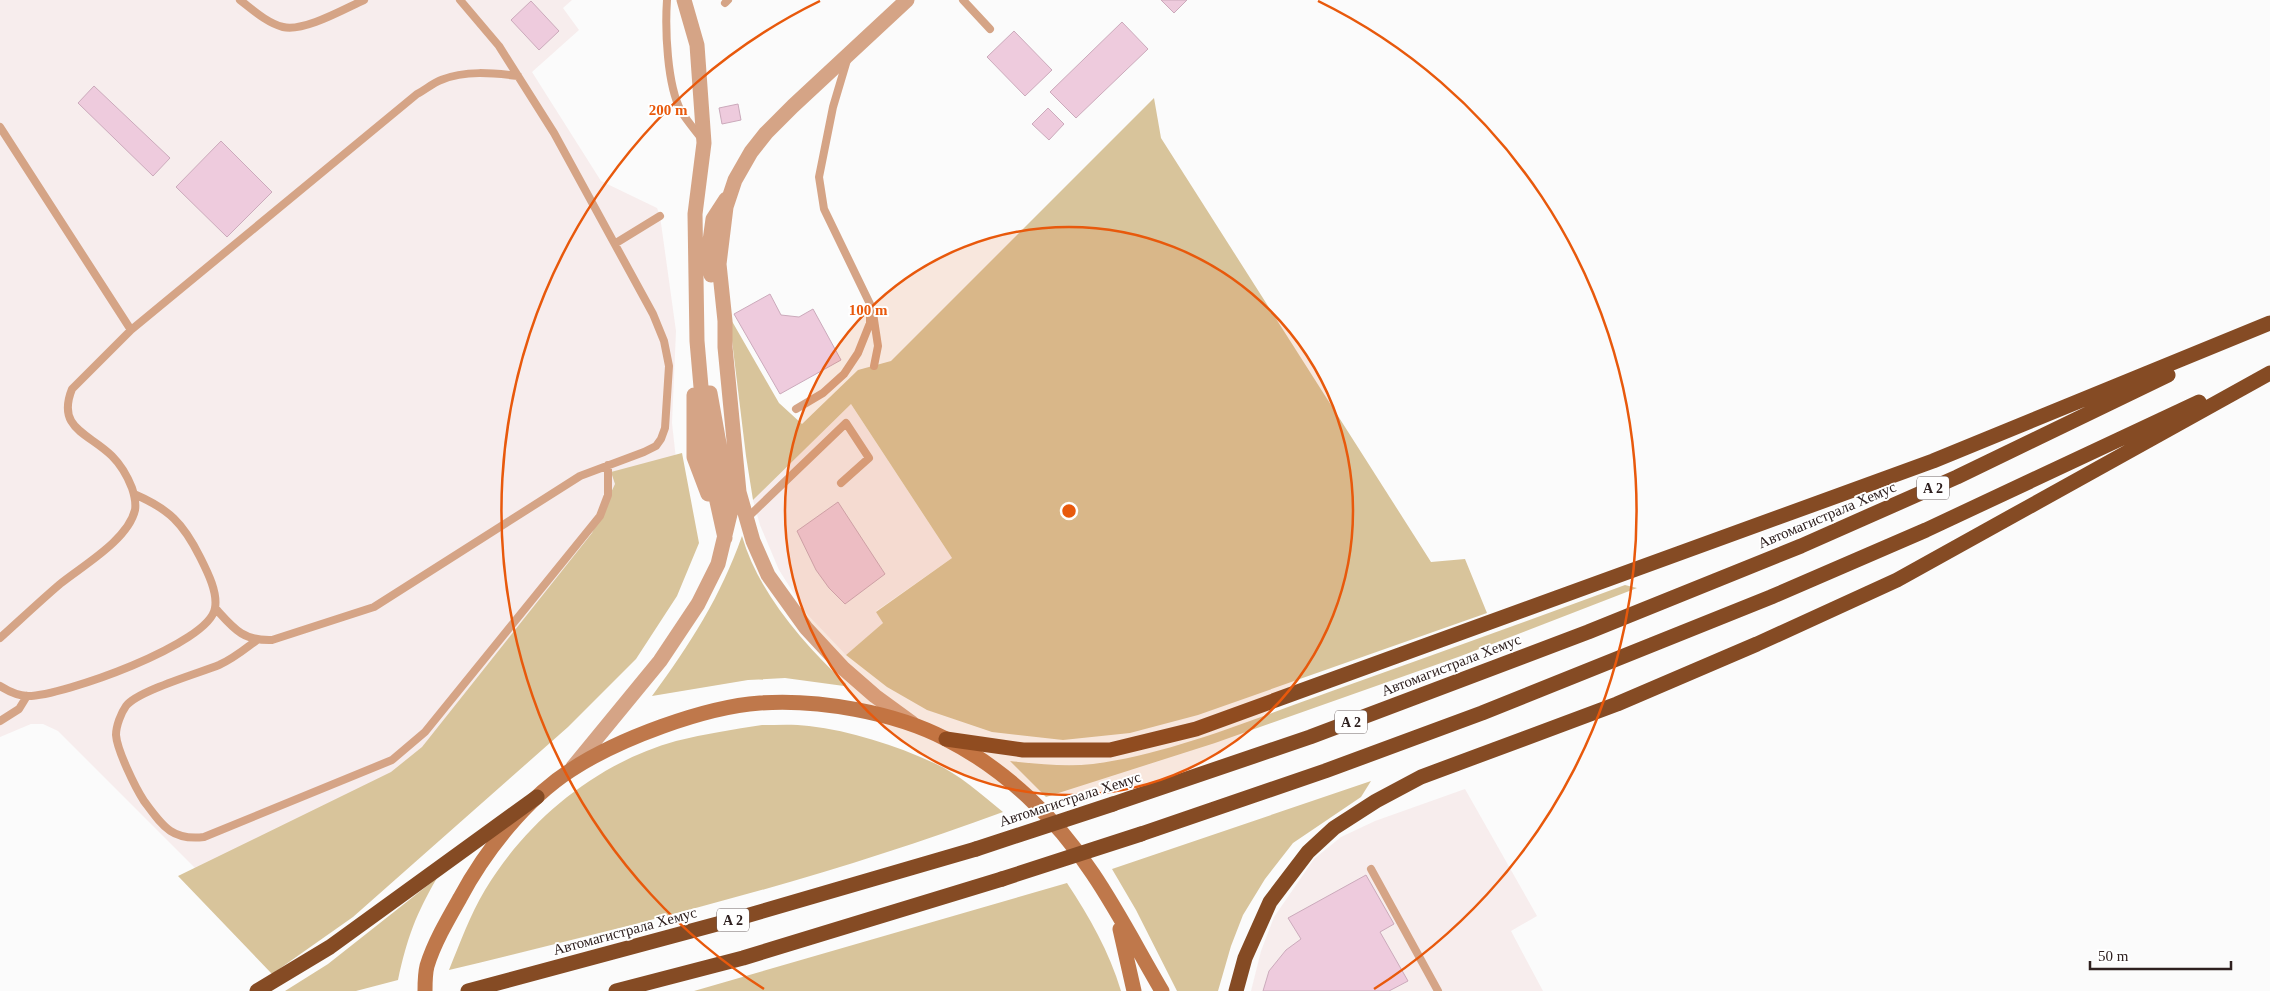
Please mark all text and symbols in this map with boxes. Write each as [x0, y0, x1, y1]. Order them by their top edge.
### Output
text: 200 m [649, 102, 688, 118]
text: 100 m [849, 302, 888, 318]
road number: A 2 [1917, 476, 1949, 499]
street label: Автомагистрала Хемус [1756, 479, 1899, 551]
centre of rings [1060, 502, 1078, 520]
street label: Автомагистрала Хемус [1379, 631, 1523, 699]
road number: A 2 [1335, 710, 1367, 734]
street label: Автомагистрала Хемус [997, 768, 1143, 829]
street label: Автомагистрала Хемус [551, 904, 699, 958]
road number: A 2 [717, 908, 749, 932]
scale bar [2090, 938, 2231, 970]
text: 50 m [2098, 948, 2129, 964]

